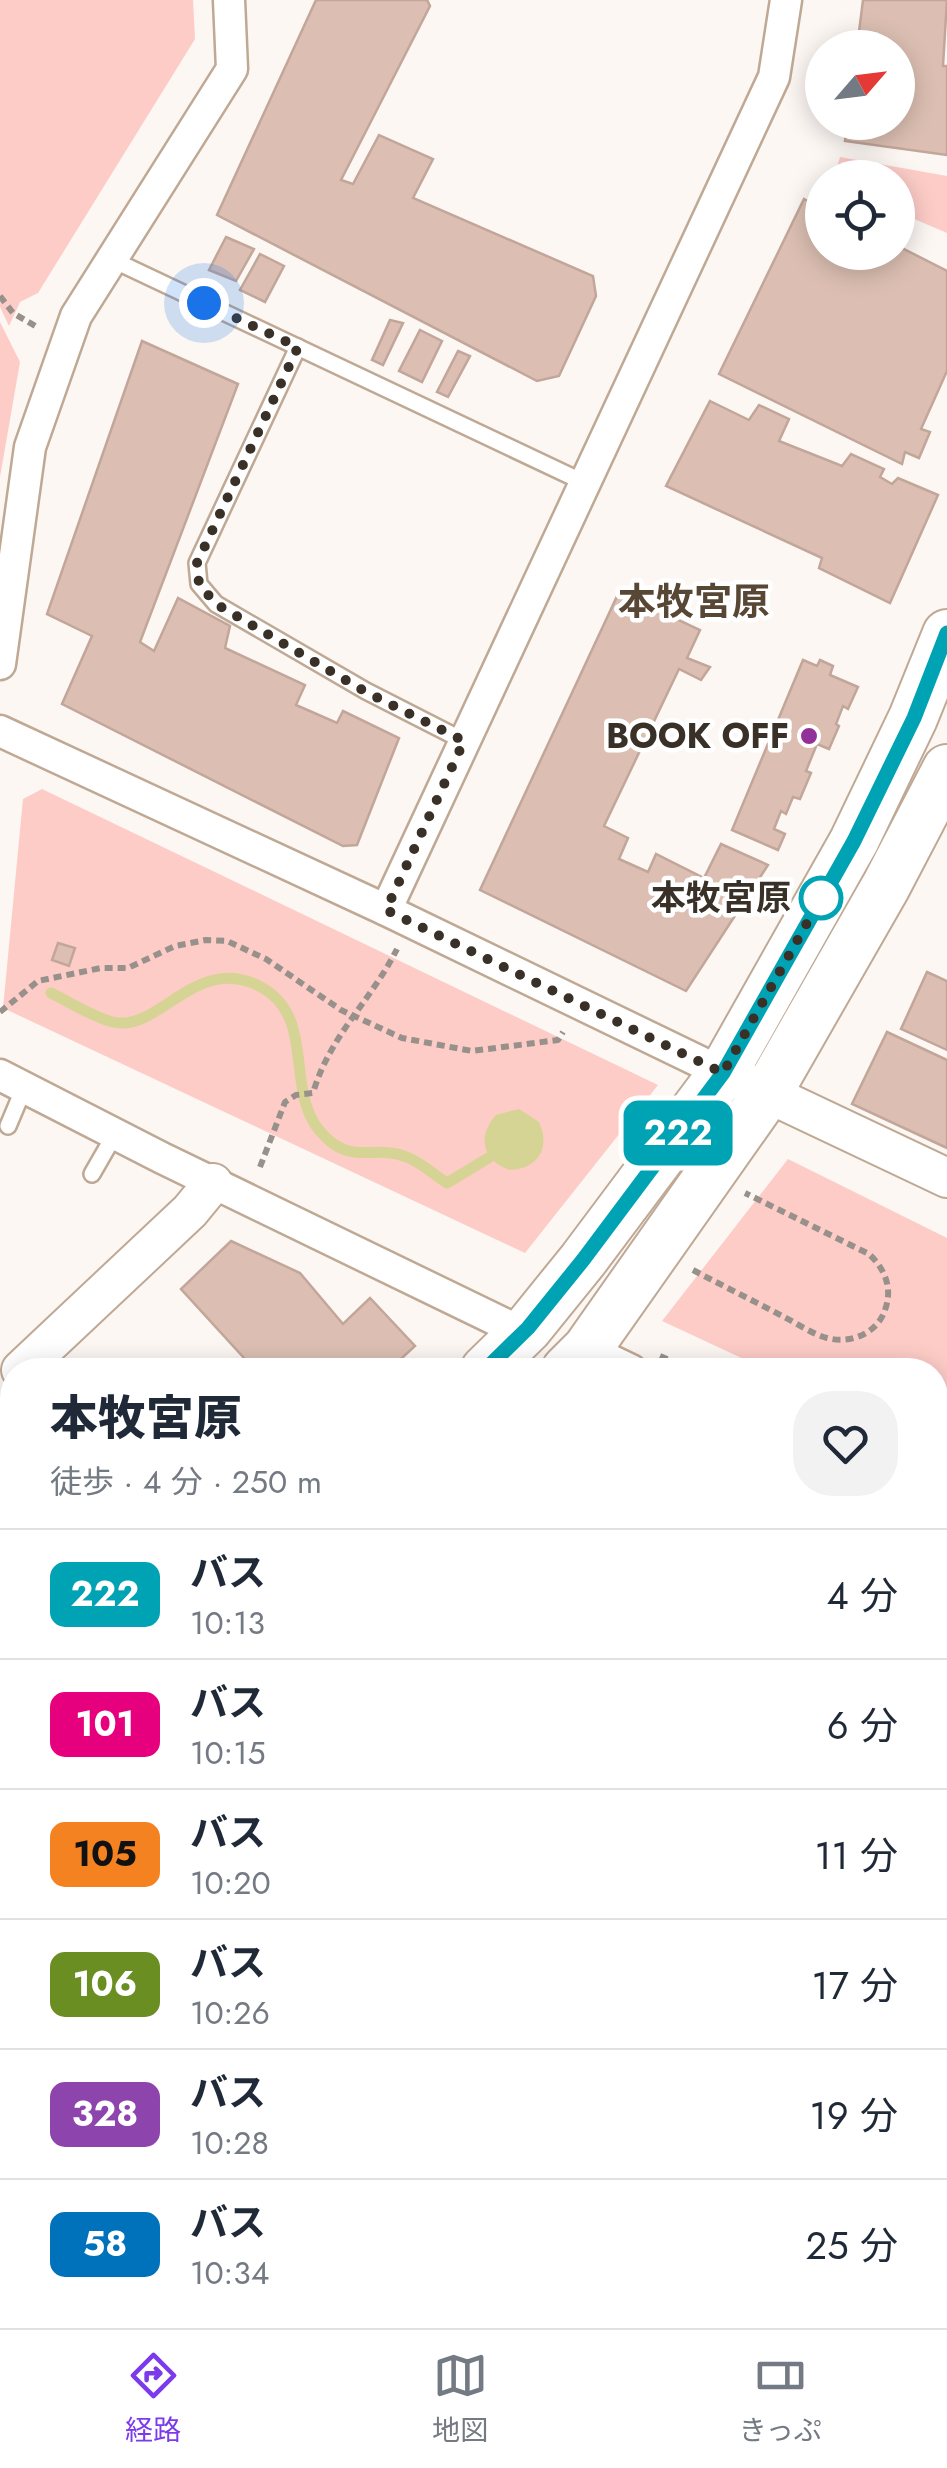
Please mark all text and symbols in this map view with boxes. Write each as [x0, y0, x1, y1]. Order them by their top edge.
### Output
north arrow [805, 30, 915, 140]
map controls [805, 30, 915, 270]
button: locate [805, 160, 915, 270]
your location [179, 278, 229, 328]
district label: 本牧宮原 [618, 574, 770, 629]
place label: BOOK OFF [606, 711, 789, 761]
marker: BOOK OFF [798, 725, 820, 747]
place label: 本牧宮原 [651, 873, 791, 923]
marker: 本牧宮原 [800, 877, 842, 919]
line badge: 222 [620, 1100, 736, 1166]
text: 222 [644, 1108, 712, 1158]
text: 本牧宮原 [50, 1384, 242, 1453]
button: heart [793, 1391, 898, 1496]
text: 徒歩 · 4 分 · 250 m [50, 1459, 322, 1505]
text: バス [190, 1545, 266, 1600]
text: 4 分 [826, 1568, 898, 1623]
text: 222 [71, 1569, 139, 1619]
text: 10:13 [190, 1600, 265, 1646]
text: バス [190, 1675, 266, 1730]
text: 6 分 [827, 1698, 898, 1753]
text: 101 [76, 1699, 134, 1749]
text: 10:15 [190, 1730, 266, 1776]
text: バス [190, 1805, 266, 1860]
text: 11 分 [814, 1828, 898, 1883]
text: 105 [73, 1829, 137, 1879]
text: 10:20 [190, 1860, 271, 1906]
text: バス [190, 1935, 266, 1990]
text: 17 分 [812, 1958, 898, 2013]
text: 106 [73, 1959, 137, 2009]
text: 10:26 [190, 1990, 270, 2036]
text: バス [190, 2065, 266, 2120]
text: 19 分 [810, 2088, 898, 2143]
text: 328 [72, 2089, 138, 2139]
text: 10:28 [190, 2120, 269, 2166]
text: バス [190, 2195, 266, 2250]
text: 25 分 [806, 2218, 898, 2273]
text: 58 [83, 2219, 127, 2269]
text: 10:34 [190, 2250, 269, 2296]
tab: 経路 [125, 2348, 181, 2451]
tab: 地図 [432, 2348, 488, 2451]
tab: きっぷ [739, 2348, 822, 2451]

